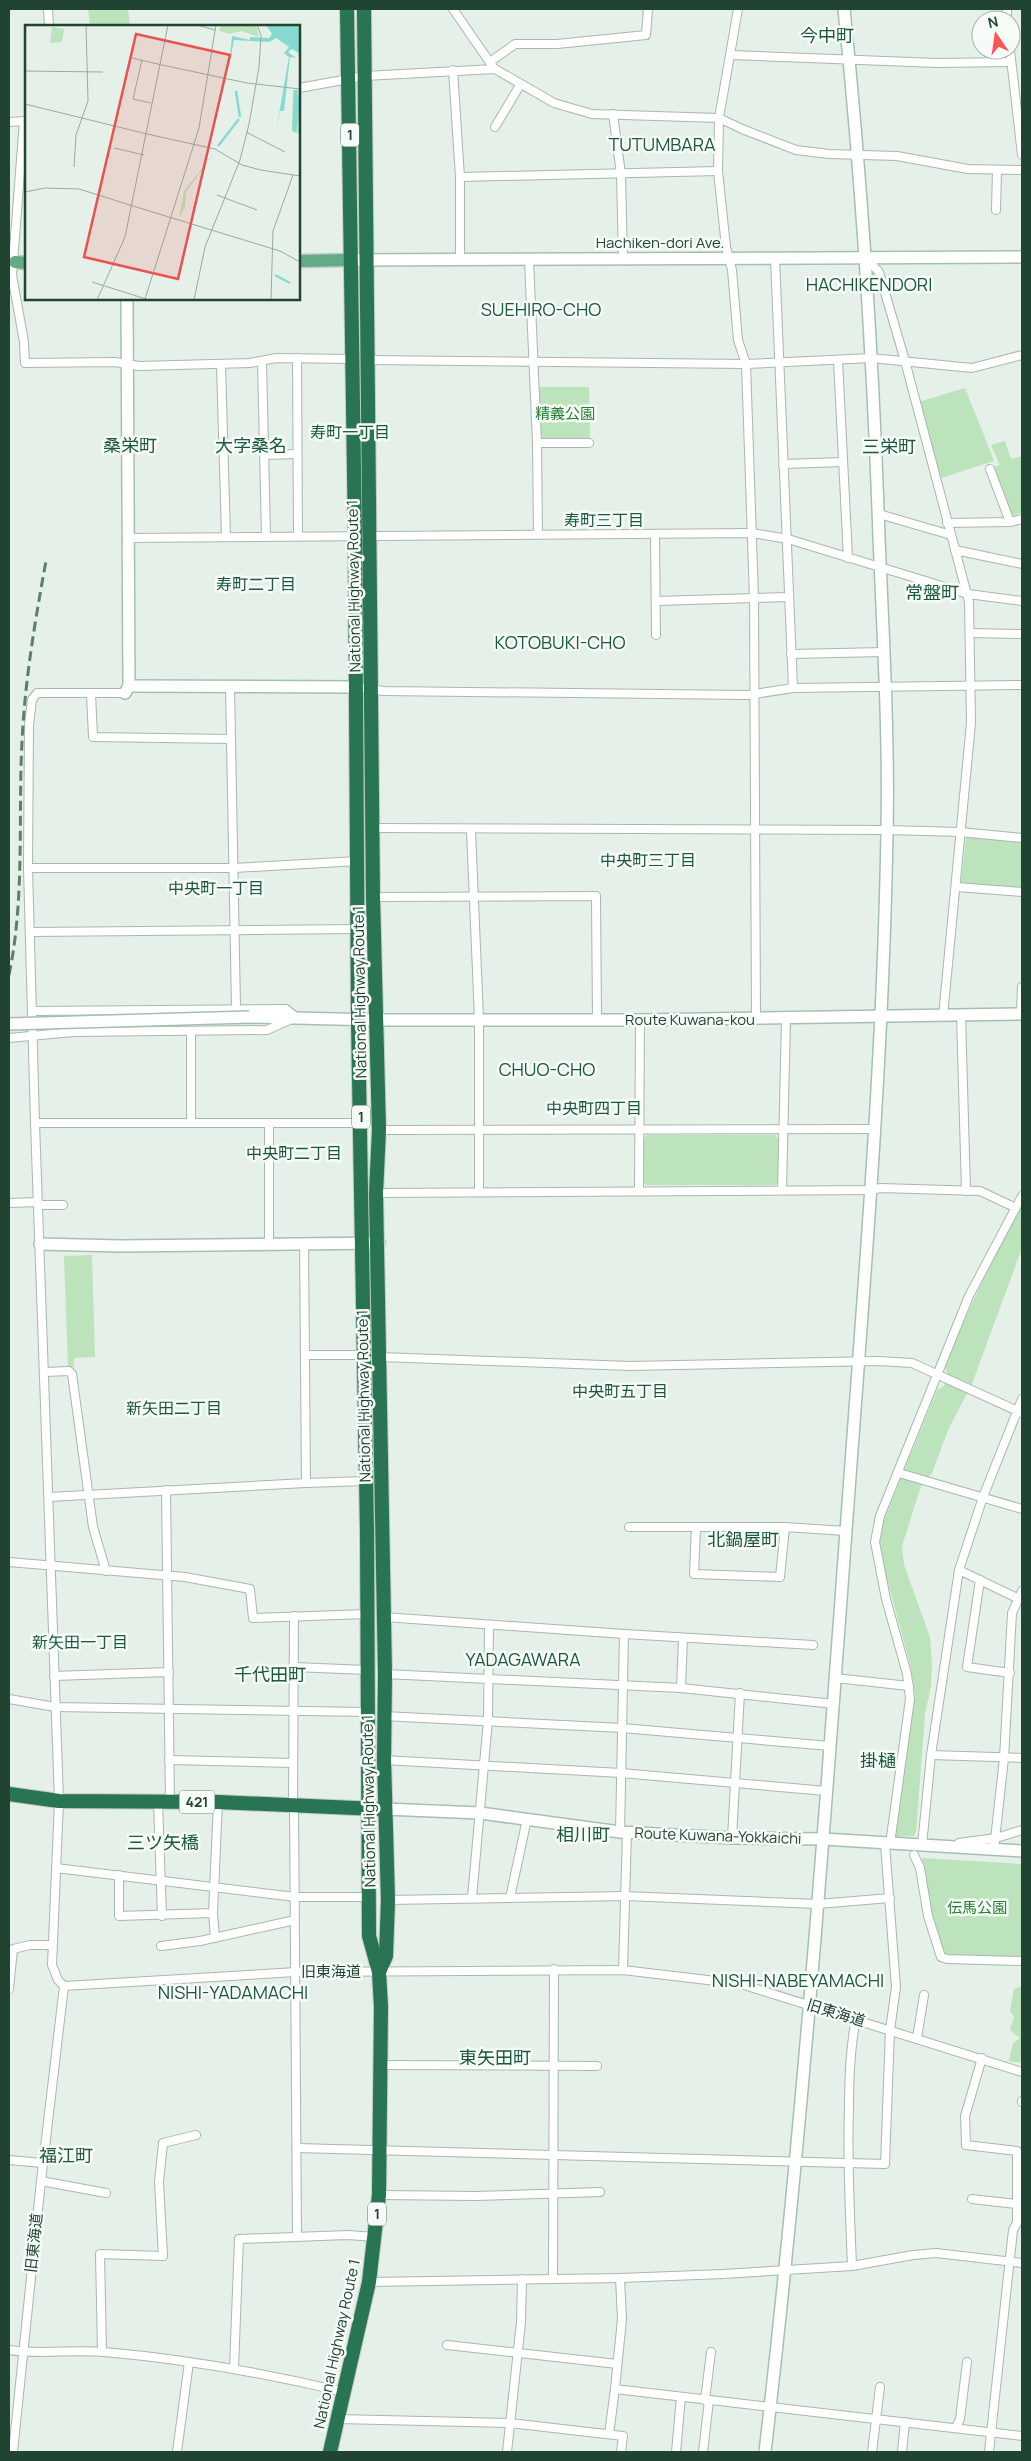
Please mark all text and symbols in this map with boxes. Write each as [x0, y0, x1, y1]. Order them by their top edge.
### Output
north arrow [971, 10, 1021, 60]
text: N [986, 11, 1000, 32]
district label: 今中町 [800, 23, 854, 47]
inset map [25, 25, 300, 300]
road number: 1 [341, 124, 359, 146]
district label: TUTUMBARA [608, 132, 716, 156]
street label: Hachiken-dori Ave. [596, 232, 724, 253]
district label: HACHIKENDORI [806, 272, 932, 296]
district label: SUEHIRO-CHO [481, 297, 601, 321]
park label: 精義公園 [535, 403, 595, 424]
district label: 寿町一丁目 [310, 421, 390, 443]
district label: 桑栄町 [103, 433, 157, 457]
district label: 大字桑名 [215, 433, 287, 457]
district label: 三栄町 [862, 434, 916, 458]
street label: National Highway Route 1 [341, 499, 366, 673]
district label: 寿町三丁目 [564, 509, 644, 531]
district label: 寿町二丁目 [216, 573, 296, 595]
district label: 常盤町 [905, 580, 959, 604]
district label: KOTOBUKI-CHO [495, 630, 625, 654]
district label: 中央町三丁目 [600, 849, 696, 871]
district label: 中央町一丁目 [168, 877, 264, 899]
street label: National Highway Route 1 [347, 905, 372, 1079]
street label: Route Kuwana-kou [625, 1009, 755, 1030]
district label: CHUO-CHO [499, 1057, 595, 1081]
district label: 中央町四丁目 [546, 1097, 642, 1119]
road number: 1 [352, 1106, 370, 1128]
district label: 中央町二丁目 [246, 1142, 342, 1164]
street label: National Highway Route 1 [351, 1309, 376, 1483]
district label: 中央町五丁目 [572, 1380, 668, 1402]
district label: 新矢田二丁目 [126, 1397, 222, 1419]
district label: 北鍋屋町 [707, 1527, 779, 1551]
district label: 新矢田一丁目 [32, 1631, 128, 1653]
district label: YADAGAWARA [465, 1647, 581, 1671]
district label: 千代田町 [234, 1662, 306, 1686]
street label: National Highway Route 1 [356, 1714, 381, 1888]
district label: 掛樋 [860, 1748, 896, 1772]
road number: 421 [180, 1790, 214, 1814]
district label: 相川町 [556, 1822, 610, 1846]
street label: Route Kuwana-Yokkaichi [634, 1822, 802, 1849]
district label: 三ツ矢橋 [127, 1830, 199, 1854]
park label: 伝馬公園 [947, 1897, 1007, 1918]
street label: 旧東海道 [301, 1961, 361, 1982]
district label: NISHI-NABEYAMACHI [712, 1968, 884, 1992]
district label: NISHI-YADAMACHI [158, 1980, 308, 2004]
street label: 旧東海道 [804, 1994, 868, 2031]
district label: 東矢田町 [459, 2045, 531, 2069]
district label: 福江町 [39, 2143, 93, 2167]
road number: 1 [368, 2202, 386, 2226]
street label: 旧東海道 [20, 2212, 47, 2274]
street label: National Highway Route 1 [308, 2257, 365, 2431]

